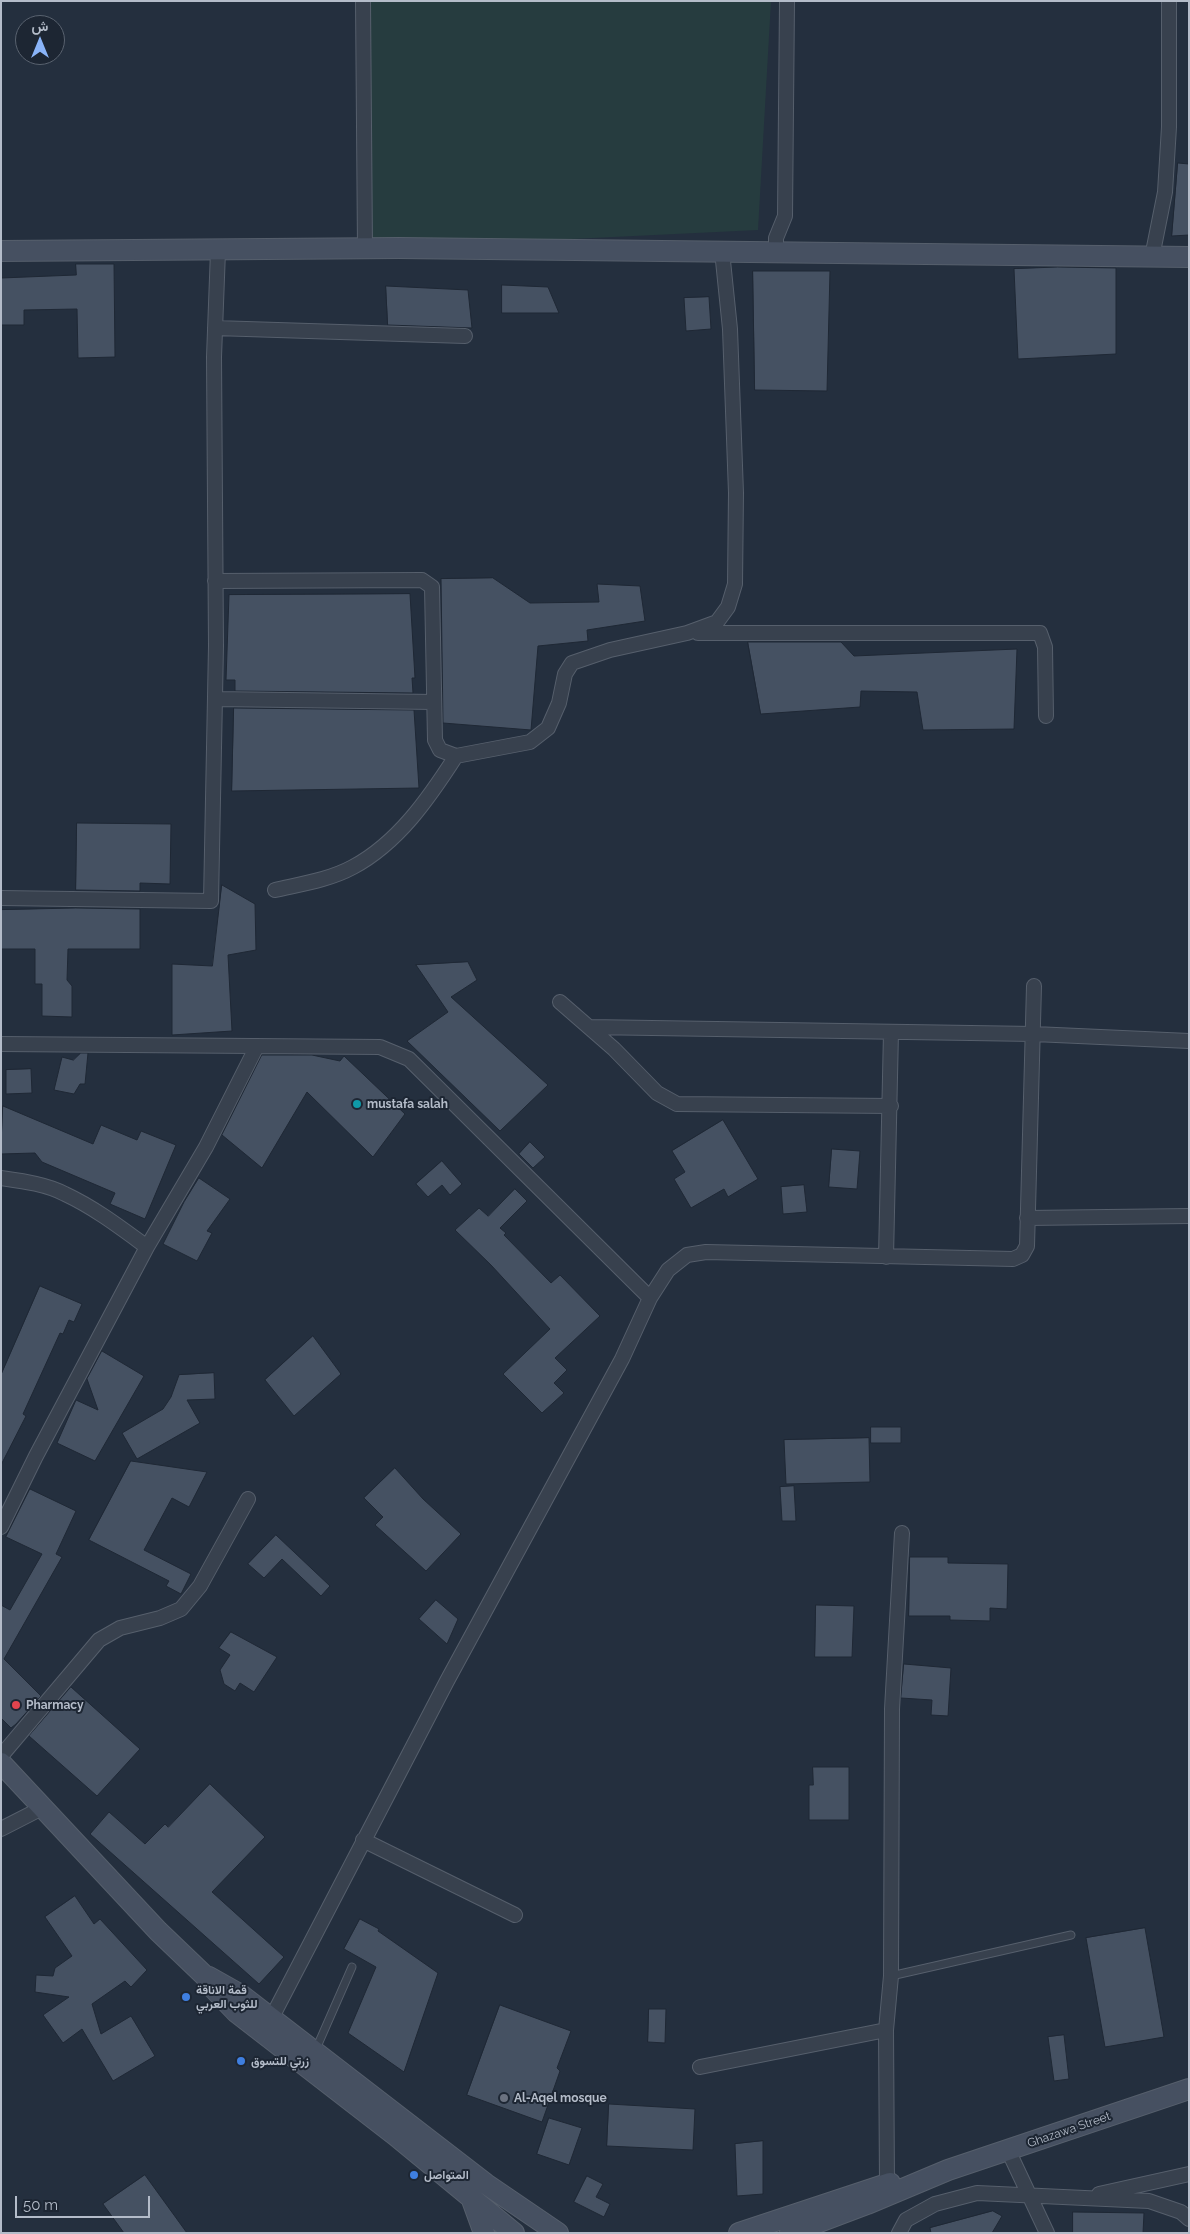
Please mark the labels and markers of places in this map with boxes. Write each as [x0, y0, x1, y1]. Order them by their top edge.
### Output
place label: mustafa salah [367, 1097, 448, 1111]
marker: mustafa salah [351, 1098, 363, 1110]
place label: Pharmacy [26, 1698, 84, 1712]
marker: Pharmacy [10, 1699, 22, 1711]
place label: قمة الاناقة للثوب العربي [196, 1983, 257, 2011]
marker: قمة الاناقة للثوب العربي [180, 1991, 192, 2003]
place label: زرتي للتسوق [251, 2054, 309, 2068]
marker: زرتي للتسوق [235, 2055, 247, 2067]
place label: Al-Aqel mosque [514, 2091, 607, 2105]
marker: Al-Aqel mosque [498, 2092, 510, 2104]
place label: المتواصل [424, 2168, 469, 2182]
marker: المتواصل [408, 2169, 420, 2181]

